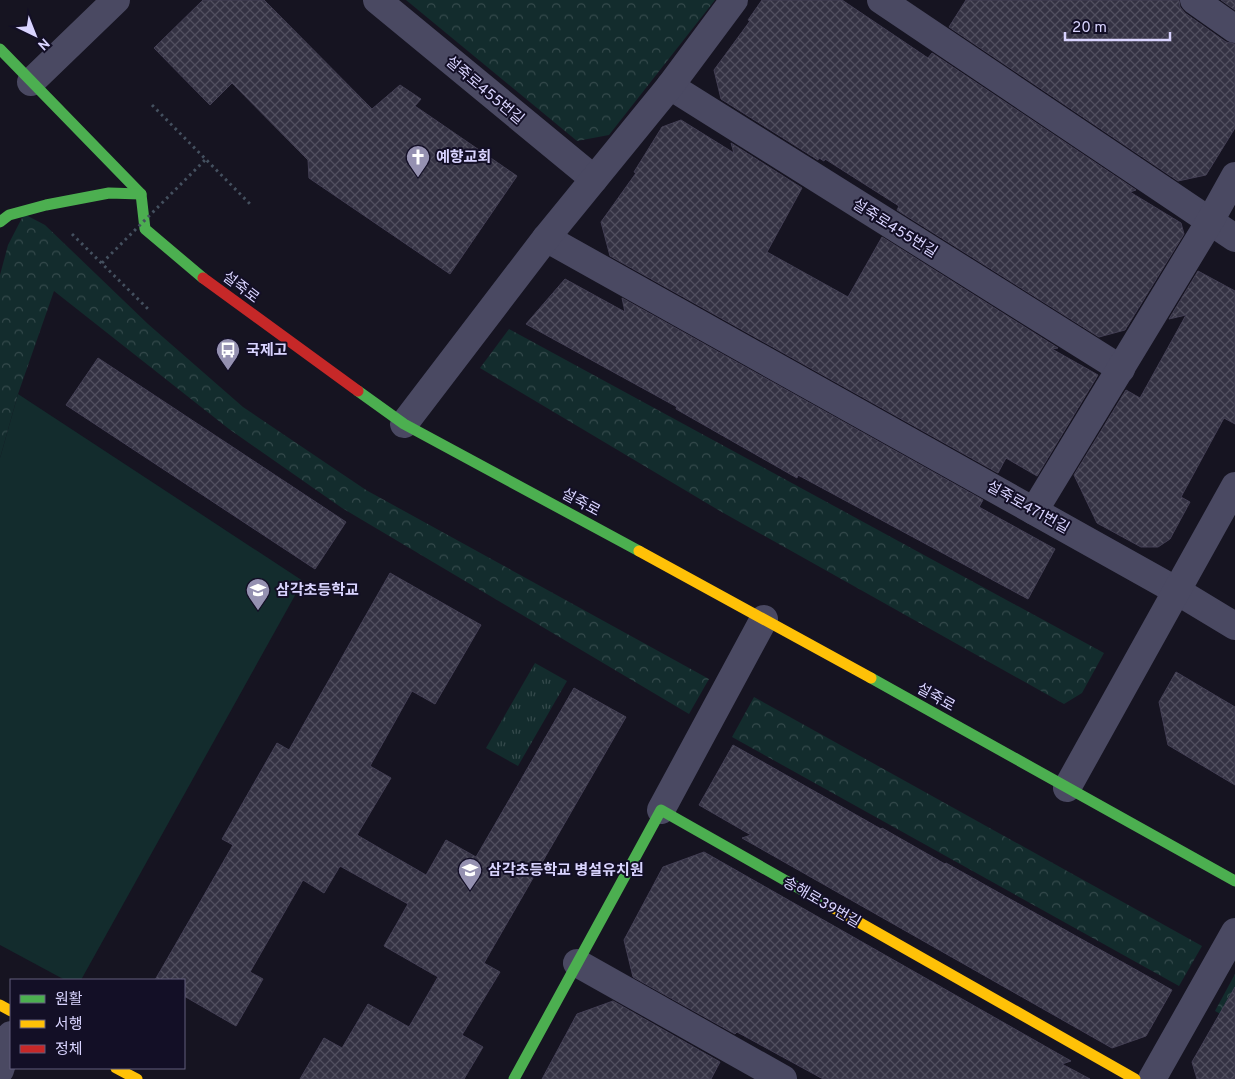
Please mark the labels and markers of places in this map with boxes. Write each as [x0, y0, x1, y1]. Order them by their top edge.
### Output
church icon: 예향교회 [405, 144, 431, 178]
place label: 예향교회 [436, 148, 491, 168]
bus stop icon: 국제고 [215, 337, 241, 371]
place label: 국제고 [246, 342, 288, 361]
school or university icon: 삼각초등학교 [245, 577, 271, 611]
place label: 삼각초등학교 [276, 581, 359, 601]
school or university icon: 삼각초등학교 병설유치원 [457, 857, 483, 891]
place label: 삼각초등학교 병설유치원 [488, 861, 644, 881]

